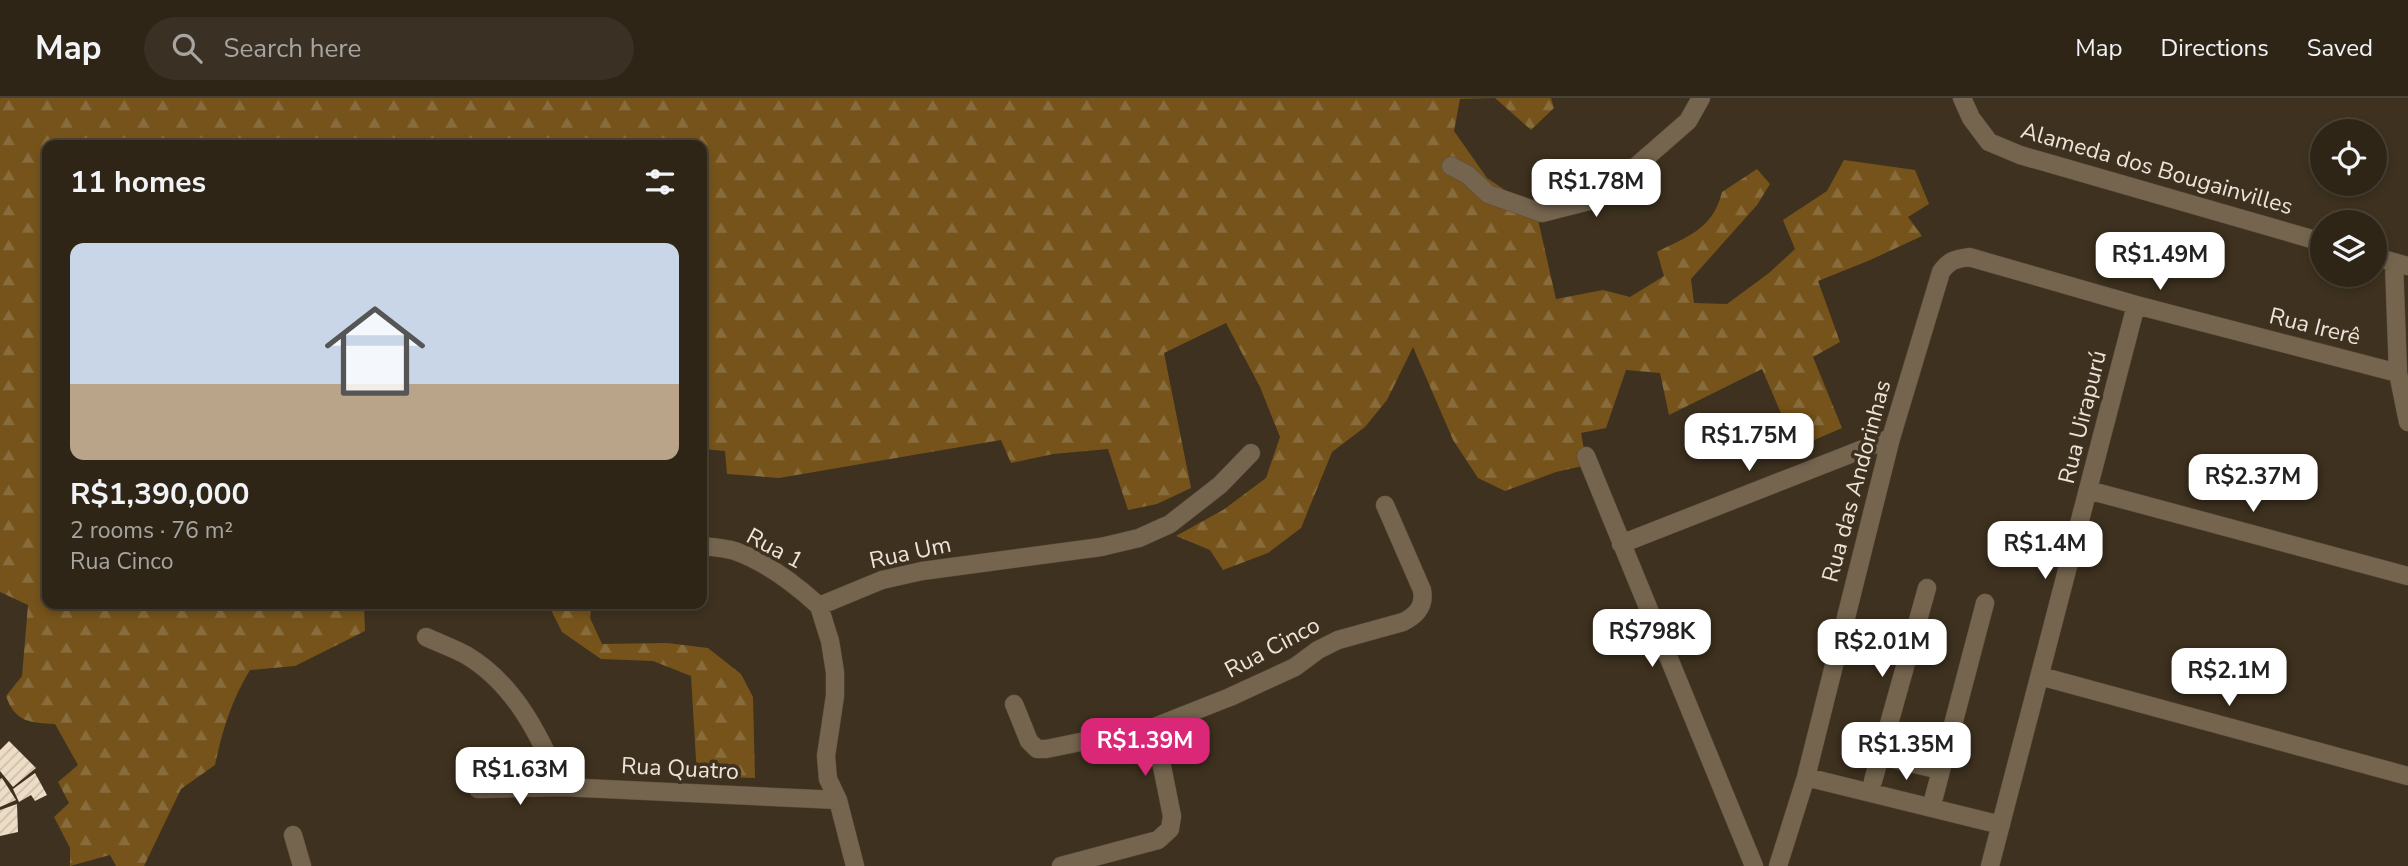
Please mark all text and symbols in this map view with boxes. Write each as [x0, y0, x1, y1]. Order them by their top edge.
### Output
search box [144, 17, 634, 80]
text: Map [35, 26, 102, 71]
icon: search [168, 29, 206, 67]
text: Search here [224, 31, 361, 66]
text: Map [2075, 32, 2122, 64]
text: Directions [2160, 32, 2269, 64]
text: Saved [2307, 32, 2373, 64]
street label: Alameda dos Bougainvilles [2017, 115, 2296, 222]
map controls [2310, 119, 2387, 287]
button: locate [2310, 119, 2387, 196]
pin: R$1.78M [1531, 159, 1661, 219]
text: 11 homes [70, 162, 206, 203]
icon: filters [641, 163, 679, 201]
text: R$1.78M [1548, 166, 1644, 197]
button: layers [2310, 210, 2387, 287]
pin: R$1.49M [2095, 232, 2225, 292]
text: R$1.49M [2112, 239, 2208, 270]
icon: home [312, 288, 438, 414]
street label: Rua Irerê [2266, 300, 2364, 353]
street label: Rua Uirapurú [2051, 347, 2114, 487]
street label: Rua das Andorinhas [1815, 377, 1898, 586]
pin: R$1.75M [1684, 414, 1814, 473]
text: R$1.75M [1701, 420, 1797, 451]
pin: R$2.37M [2188, 454, 2318, 514]
text: R$2.37M [2205, 461, 2301, 492]
text: R$1,390,000 [70, 474, 249, 515]
text: 2 rooms · 76 m² [70, 515, 233, 546]
street label: Rua 1 [741, 521, 809, 576]
pin: R$1.4M [1988, 522, 2102, 581]
text: R$1.4M [2004, 528, 2086, 559]
street label: Rua Um [866, 529, 954, 576]
text: Rua Cinco [70, 546, 173, 577]
street label: Rua Cinco [1219, 609, 1325, 685]
pin: R$798K [1595, 610, 1709, 669]
text: R$798K [1609, 616, 1695, 647]
pin: R$2.01M [1817, 620, 1947, 679]
text: R$2.01M [1834, 626, 1930, 657]
pin: R$2.1M [2172, 648, 2286, 708]
text: R$2.1M [2188, 655, 2270, 686]
pin: R$1.39M [1080, 718, 1210, 778]
pin: R$1.35M [1841, 722, 1971, 782]
text: R$1.39M [1097, 725, 1193, 756]
text: R$1.35M [1858, 729, 1954, 760]
pin: R$1.63M [455, 748, 585, 807]
street label: Rua Quatro [620, 750, 740, 787]
text: R$1.63M [472, 754, 568, 785]

